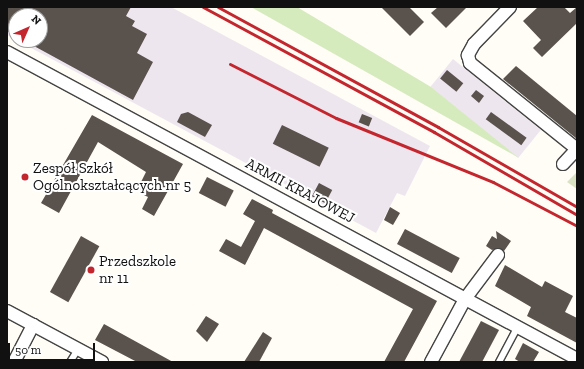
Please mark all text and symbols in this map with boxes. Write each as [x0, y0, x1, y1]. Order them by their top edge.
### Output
north arrow [8, 8, 48, 48]
text: N [29, 12, 44, 27]
street label: ARMII KRAJOWEJ [242, 155, 358, 227]
place label: Zespół Szkół Ogólnokształcących nr 5 [33, 159, 192, 194]
marker: Zespół Szkół Ogólnokształcących nr 5 [20, 172, 30, 182]
place label: Przedszkole nr 11 [99, 252, 176, 287]
marker: Przedszkole nr 11 [86, 265, 96, 275]
scale bar [10, 335, 97, 361]
text: 50 m [15, 343, 41, 357]

